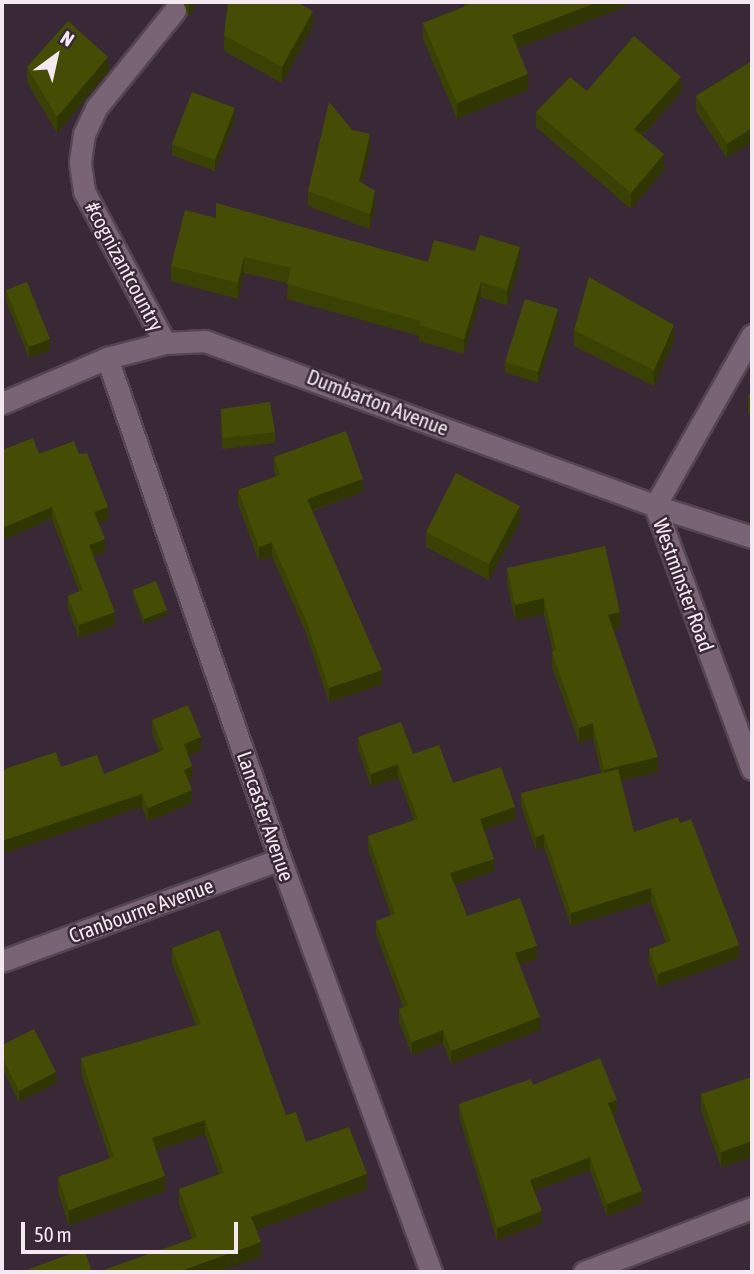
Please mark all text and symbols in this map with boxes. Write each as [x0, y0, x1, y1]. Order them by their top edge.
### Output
north arrow [21, 21, 91, 91]
text: N [57, 26, 78, 51]
street label: #cognizantcountry [80, 197, 170, 335]
street label: Dumbarton Avenue [304, 363, 452, 441]
street label: Westminster Road [648, 515, 720, 655]
street label: Lancaster Avenue [232, 748, 300, 884]
street label: Cranbourne Avenue [65, 872, 217, 948]
scale bar [24, 1208, 242, 1252]
text: 50 m [34, 1222, 72, 1246]

